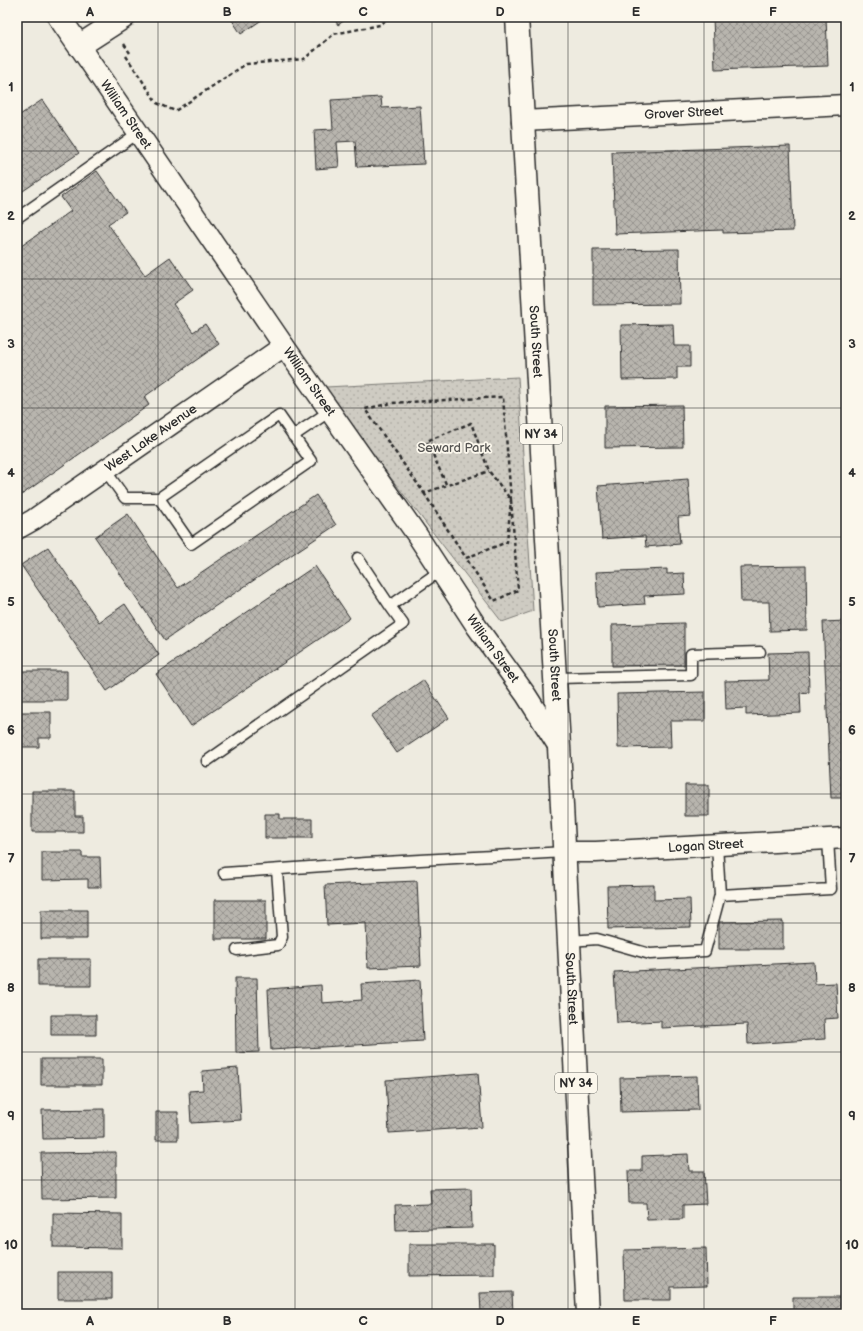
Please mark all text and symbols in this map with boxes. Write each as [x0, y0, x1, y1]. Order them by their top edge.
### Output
text: A [85, 4, 94, 20]
text: B [222, 4, 232, 20]
text: C [358, 4, 368, 20]
text: D [495, 4, 505, 20]
text: E [632, 4, 641, 20]
text: F [769, 4, 777, 20]
street label: William Street [97, 77, 155, 152]
text: 1 [8, 79, 14, 95]
text: 1 [849, 79, 855, 95]
street label: Grover Street [644, 103, 724, 123]
text: 2 [7, 208, 15, 224]
text: 2 [848, 208, 856, 224]
street label: South Street [526, 305, 546, 378]
text: 3 [7, 336, 15, 352]
text: 3 [848, 336, 856, 352]
street label: William Street [279, 344, 339, 419]
street label: West Lake Avenue [102, 401, 200, 476]
road number: NY 34 [520, 424, 562, 444]
park label: Seward Park [417, 440, 491, 456]
text: 4 [7, 465, 15, 481]
text: 4 [848, 465, 856, 481]
text: 5 [7, 594, 15, 610]
text: 5 [848, 594, 856, 610]
street label: William Street [463, 611, 523, 686]
street label: South Street [544, 628, 564, 702]
text: 6 [7, 722, 15, 738]
text: 6 [848, 722, 856, 738]
street label: Logan Street [668, 836, 744, 856]
text: 7 [7, 851, 15, 867]
text: 7 [848, 851, 856, 867]
street label: South Street [562, 952, 581, 1025]
text: 8 [7, 980, 15, 996]
text: 8 [848, 980, 856, 996]
road number: NY 34 [555, 1073, 597, 1093]
text: 9 [7, 1108, 15, 1124]
text: 9 [848, 1108, 856, 1124]
text: 10 [4, 1237, 18, 1253]
text: 10 [845, 1237, 859, 1253]
text: A [85, 1313, 94, 1329]
text: B [222, 1313, 232, 1329]
text: C [358, 1313, 368, 1329]
text: D [495, 1313, 505, 1329]
text: E [632, 1313, 641, 1329]
text: F [769, 1313, 777, 1329]

